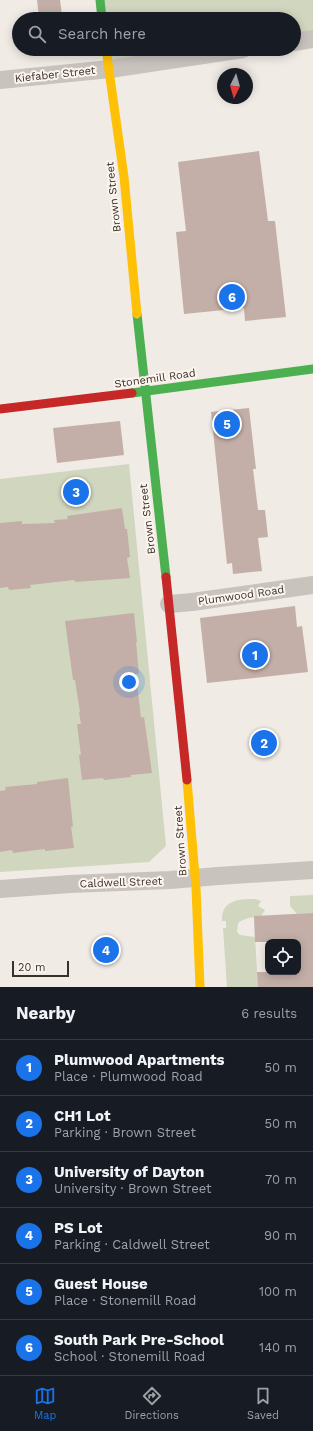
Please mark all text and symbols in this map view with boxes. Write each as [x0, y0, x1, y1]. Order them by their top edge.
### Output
search box [12, 12, 301, 56]
icon: search [26, 23, 48, 45]
text: Search here [58, 25, 146, 43]
street label: Kiefaber Street [14, 64, 96, 85]
north arrow [217, 68, 253, 104]
street label: Brown Street [103, 161, 124, 233]
pin: 6 [219, 282, 245, 312]
street label: Stonemill Road [114, 366, 196, 391]
pin: 5 [214, 409, 240, 439]
pin: 3 [63, 477, 89, 507]
street label: Brown Street [137, 483, 158, 555]
street label: Plumwood Road [197, 583, 285, 608]
pin: 1 [242, 640, 268, 670]
your location [119, 672, 139, 692]
pin: 2 [251, 728, 277, 758]
street label: Brown Street [172, 805, 189, 877]
street label: Caldwell Street [80, 875, 163, 890]
pin: 4 [93, 935, 119, 965]
map controls [265, 939, 301, 975]
button: locate [265, 939, 301, 975]
scale bar [12, 959, 69, 978]
text: 20 m [18, 961, 46, 974]
text: Nearby [16, 1003, 75, 1023]
text: 6 results [241, 1006, 297, 1021]
text: Plumwood Apartments [54, 1051, 225, 1069]
text: 1 [26, 1060, 32, 1075]
text: 50 m [265, 1060, 297, 1075]
text: Place · Plumwood Road [54, 1069, 203, 1084]
text: CH1 Lot [54, 1107, 111, 1125]
text: 2 [25, 1116, 33, 1131]
text: 50 m [265, 1116, 297, 1131]
text: Parking · Brown Street [54, 1125, 196, 1140]
text: University of Dayton [54, 1163, 204, 1181]
text: 3 [25, 1172, 33, 1187]
text: 70 m [265, 1172, 297, 1187]
text: University · Brown Street [54, 1181, 212, 1196]
text: PS Lot [54, 1219, 102, 1237]
text: 4 [25, 1228, 33, 1243]
text: 90 m [264, 1228, 297, 1243]
text: Parking · Caldwell Street [54, 1237, 210, 1252]
text: Guest House [54, 1275, 148, 1293]
text: 5 [25, 1284, 33, 1299]
text: 100 m [259, 1284, 297, 1299]
text: Place · Stonemill Road [54, 1293, 197, 1308]
text: South Park Pre-School [54, 1331, 224, 1349]
text: 6 [25, 1340, 33, 1355]
text: 140 m [259, 1340, 297, 1355]
text: School · Stonemill Road [54, 1349, 205, 1364]
tab: Map [34, 1385, 56, 1422]
tab: Directions [125, 1385, 179, 1422]
tab: Saved [247, 1385, 279, 1422]

